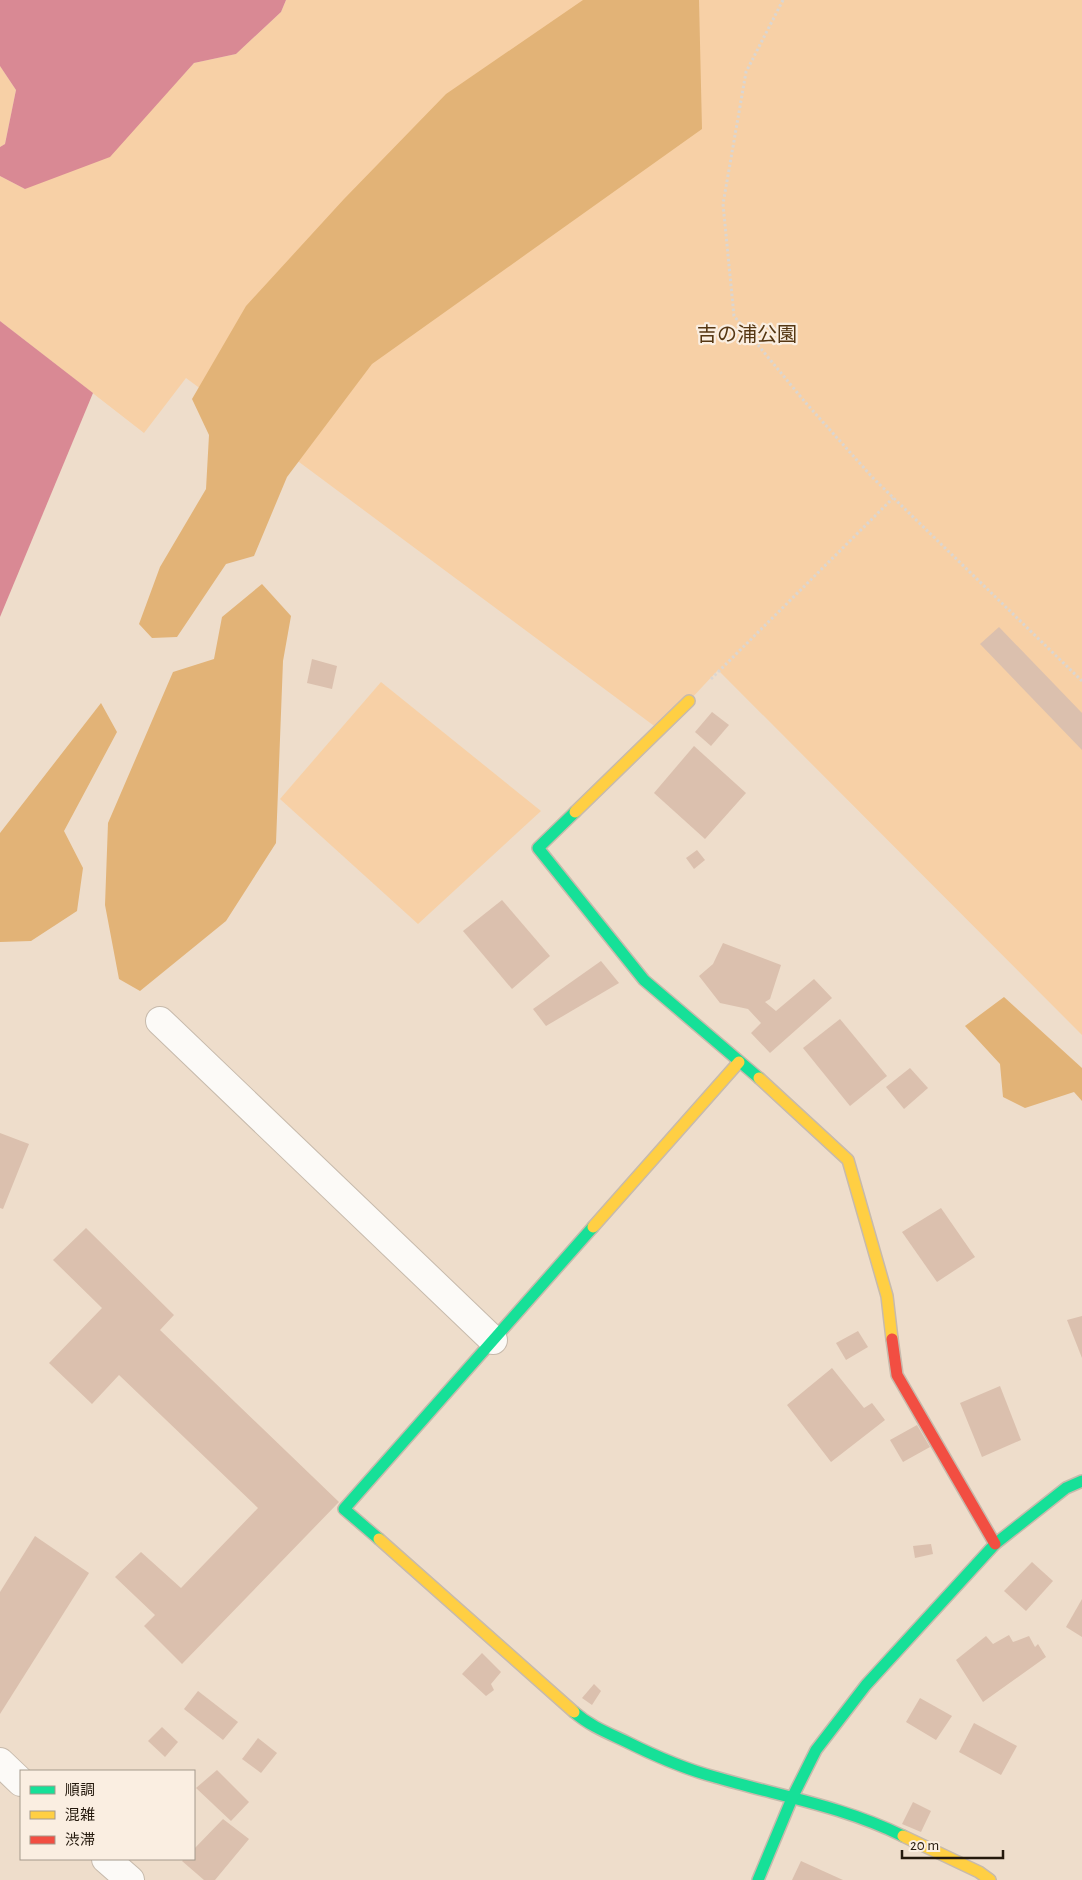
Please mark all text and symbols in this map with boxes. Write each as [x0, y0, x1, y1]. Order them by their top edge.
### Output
park label: 吉の浦公園 [697, 324, 797, 345]
legend [20, 1770, 195, 1860]
text: 順調 [65, 1783, 95, 1798]
text: 混雑 [65, 1807, 95, 1823]
scale bar [902, 1828, 1003, 1860]
text: 渋滞 [65, 1832, 95, 1848]
text: 20 m [910, 1838, 939, 1853]

